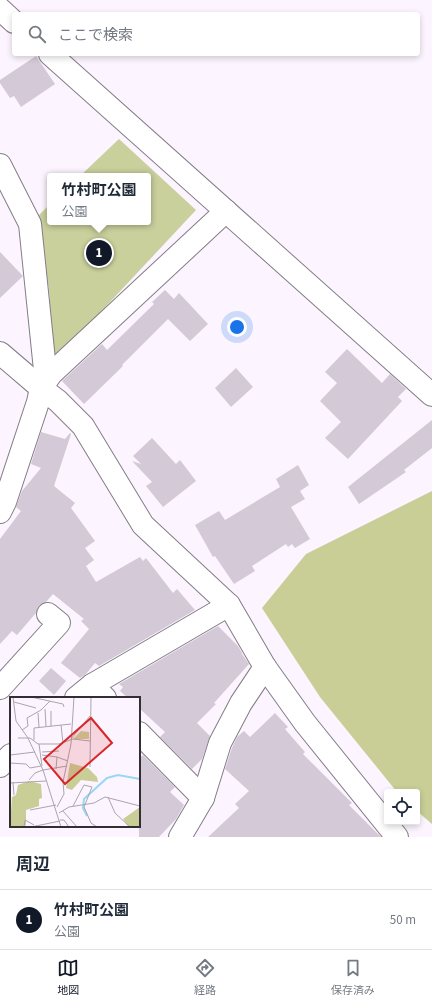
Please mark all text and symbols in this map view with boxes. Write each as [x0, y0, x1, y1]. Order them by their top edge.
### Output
search box [12, 12, 420, 56]
icon: search [26, 23, 48, 45]
text: ここで検索 [58, 25, 133, 46]
popup [47, 173, 151, 225]
text: 竹村町公園 [61, 180, 137, 201]
text: 公園 [61, 203, 88, 221]
pin: 1 [86, 238, 112, 268]
your location [227, 317, 247, 337]
inset map [10, 697, 140, 827]
map controls [384, 789, 420, 825]
button: locate [384, 789, 420, 825]
text: 周辺 [16, 853, 50, 877]
text: 竹村町公園 [54, 900, 129, 921]
text: 1 [26, 911, 32, 929]
text: 50 m [390, 911, 416, 929]
text: 公園 [54, 923, 80, 941]
tab: 地図 [57, 957, 79, 998]
tab: 経路 [194, 957, 216, 998]
tab: 保存済み [331, 957, 375, 998]

